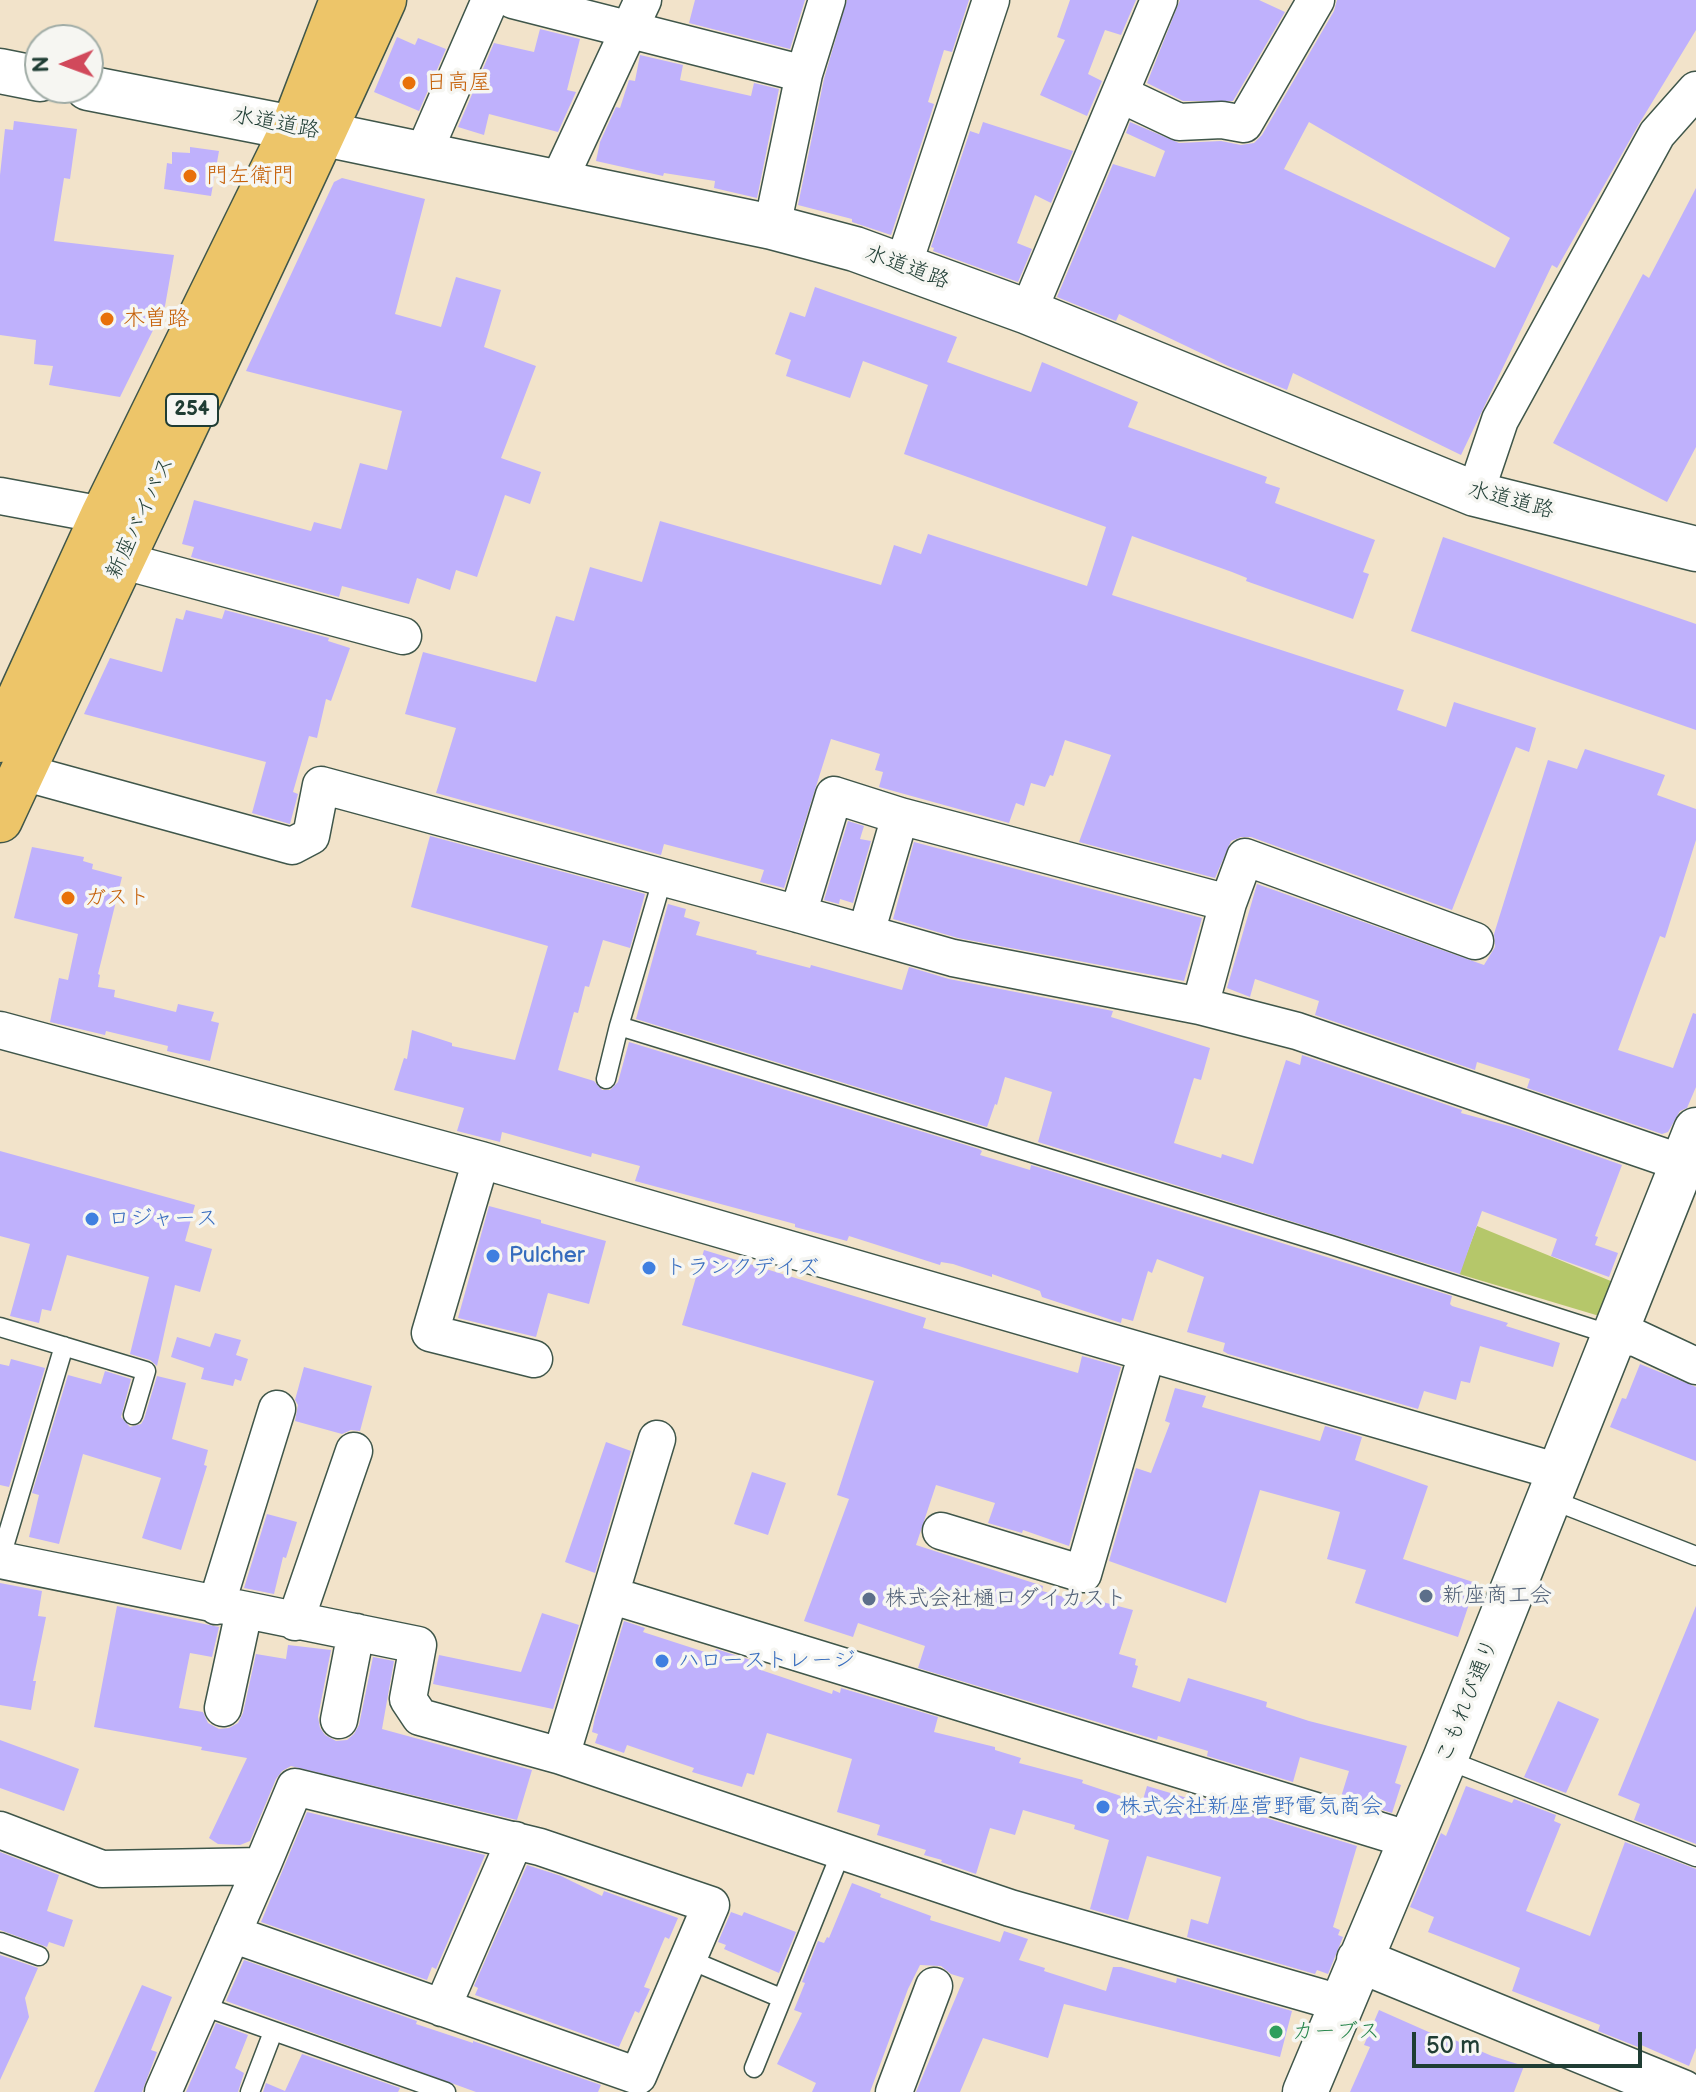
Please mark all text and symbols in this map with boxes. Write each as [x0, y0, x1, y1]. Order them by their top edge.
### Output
north arrow [24, 24, 104, 104]
text: N [28, 56, 55, 73]
place label: 日高屋 [425, 70, 491, 96]
marker: 日高屋 [400, 74, 418, 92]
street label: 水道道路 [230, 103, 322, 145]
place label: 門左衛門 [206, 163, 294, 189]
marker: 門左衛門 [181, 167, 199, 185]
street label: 水道道路 [861, 241, 953, 295]
place label: 木曽路 [123, 306, 189, 332]
marker: 木曽路 [98, 310, 116, 328]
road number: 254 [166, 394, 218, 426]
street label: 新座バイパス [101, 453, 181, 583]
street label: 水道道路 [1465, 477, 1557, 525]
place label: ガスト [84, 885, 150, 911]
marker: ガスト [59, 889, 77, 907]
place label: ロジャース [108, 1206, 218, 1232]
marker: ロジャース [83, 1210, 101, 1228]
place label: Pulcher [509, 1243, 585, 1269]
marker: Pulcher [484, 1247, 502, 1265]
place label: トランクデイズ [665, 1255, 819, 1281]
marker: トランクデイズ [640, 1259, 658, 1277]
place label: 新座商工会 [1442, 1583, 1552, 1609]
place label: 株式会社樋口ダイカスト [885, 1586, 1127, 1612]
marker: 新座商工会 [1417, 1587, 1435, 1605]
marker: 株式会社樋口ダイカスト [860, 1590, 878, 1608]
street label: こもれび通り [1431, 1635, 1505, 1767]
place label: ハローストレージ [678, 1648, 855, 1674]
marker: ハローストレージ [653, 1652, 671, 1670]
place label: 株式会社新座菅野電気商会 [1119, 1794, 1383, 1820]
marker: 株式会社新座菅野電気商会 [1094, 1798, 1112, 1816]
scale bar [1416, 2016, 1646, 2066]
place label: カーブス [1292, 2019, 1380, 2045]
marker: カーブス [1267, 2023, 1285, 2041]
text: 50 m [1426, 2031, 1480, 2060]

